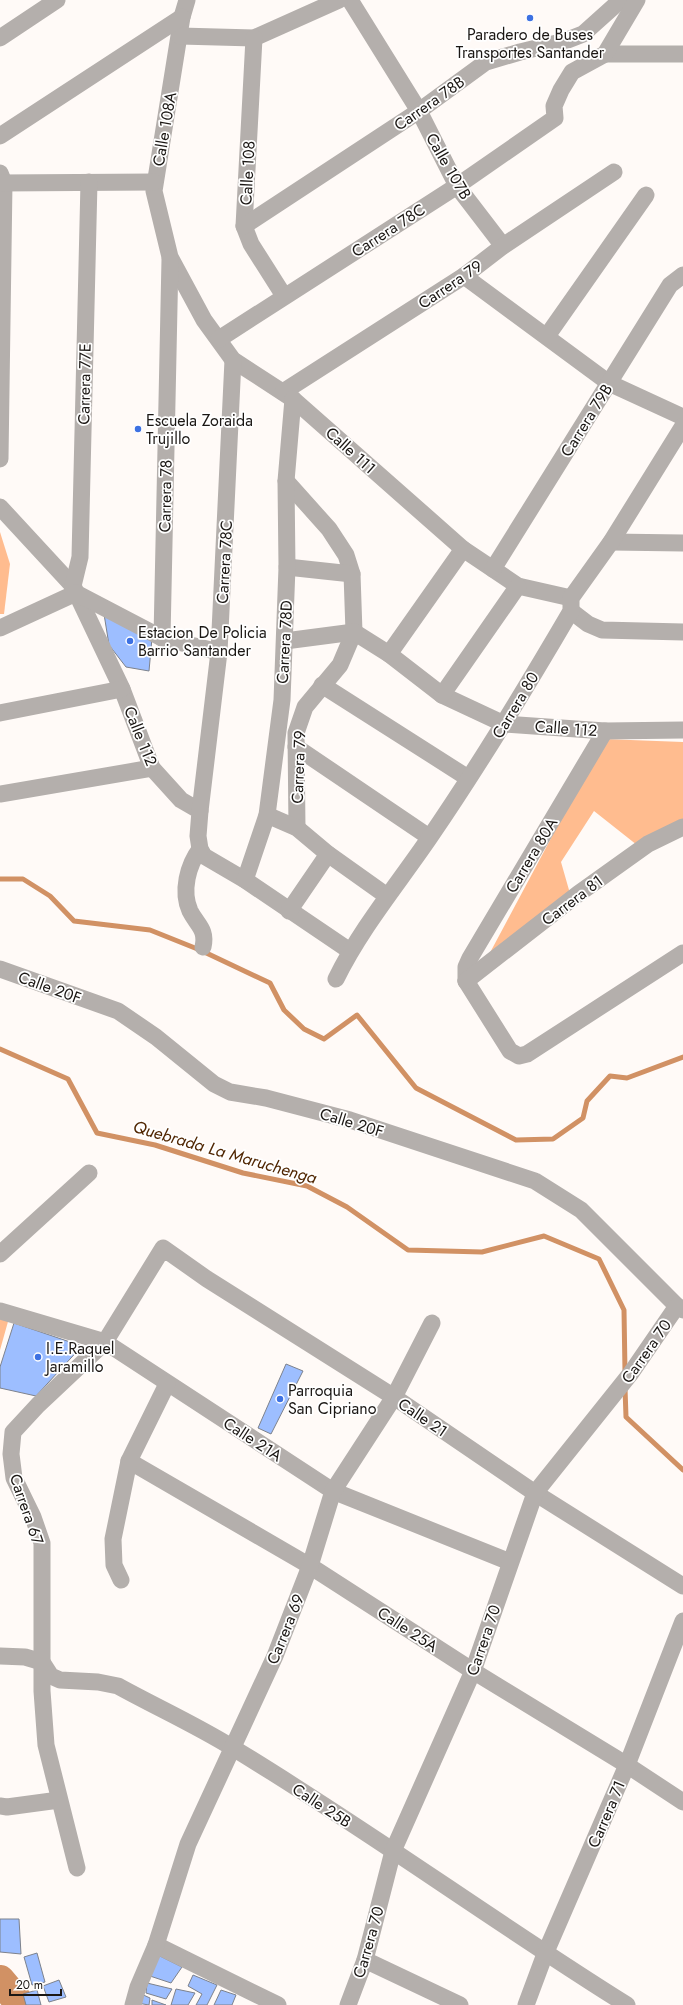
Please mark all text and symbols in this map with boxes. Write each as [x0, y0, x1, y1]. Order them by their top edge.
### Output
marker: Paradero de Buses Transportes Santander [525, 13, 535, 23]
place label: Paradero de Buses Transportes Santander [456, 23, 605, 64]
street label: Carrera 78B [389, 71, 469, 136]
street label: Calle 108A [147, 90, 182, 168]
street label: Calle 107B [420, 129, 477, 204]
street label: Calle 108 [234, 140, 261, 206]
street label: Carrera 78C [347, 198, 430, 263]
street label: Carrera 79 [413, 254, 487, 314]
street label: Carrera 77E [72, 343, 97, 425]
street label: Carrera 79B [555, 379, 618, 461]
place label: Escuela Zoraida Trujillo [146, 409, 253, 450]
street label: Calle 111 [320, 422, 381, 479]
marker: Escuela Zoraida Trujillo [133, 424, 143, 434]
street label: Carrera 78 [153, 459, 178, 533]
street label: Carrera 78C [211, 520, 238, 604]
street label: Carrera 78D [271, 600, 298, 684]
place label: Estacion De Policia Barrio Santander [138, 621, 267, 662]
marker: Estacion De Policia Barrio Santander [125, 636, 135, 646]
street label: Carrera 80 [487, 668, 544, 743]
street label: Calle 112 [118, 703, 163, 769]
street label: Calle 112 [534, 715, 598, 742]
street label: Carrera 79 [286, 730, 311, 804]
street label: Carrera 80A [500, 813, 563, 897]
street label: Carrera 81 [537, 870, 608, 931]
street label: Calle 20F [15, 965, 85, 1010]
street label: Calle 20F [317, 1102, 387, 1143]
water label: Quebrada La Maruchenga [130, 1114, 320, 1190]
street label: Carrera 70 [616, 1315, 677, 1388]
place label: I.E.Raquel Jaramillo [44, 1337, 114, 1378]
marker: I.E.Raquel Jaramillo [33, 1352, 43, 1362]
place label: Parroquia San Cipriano [288, 1379, 377, 1420]
street label: Calle 21 [393, 1392, 452, 1442]
marker: Parroquia San Cipriano [275, 1394, 285, 1404]
street label: Calle 21A [219, 1412, 287, 1467]
street label: Carrera 67 [4, 1471, 50, 1548]
street label: Carrera 69 [261, 1591, 310, 1668]
street label: Calle 25A [373, 1601, 443, 1658]
street label: Carrera 70 [461, 1602, 506, 1679]
street label: Carrera 71 [582, 1777, 631, 1851]
street label: Calle 25B [288, 1778, 356, 1833]
street label: Carrera 70 [347, 1904, 390, 1981]
scale bar [10, 1971, 61, 1997]
text: 20 m [16, 1976, 43, 1994]

